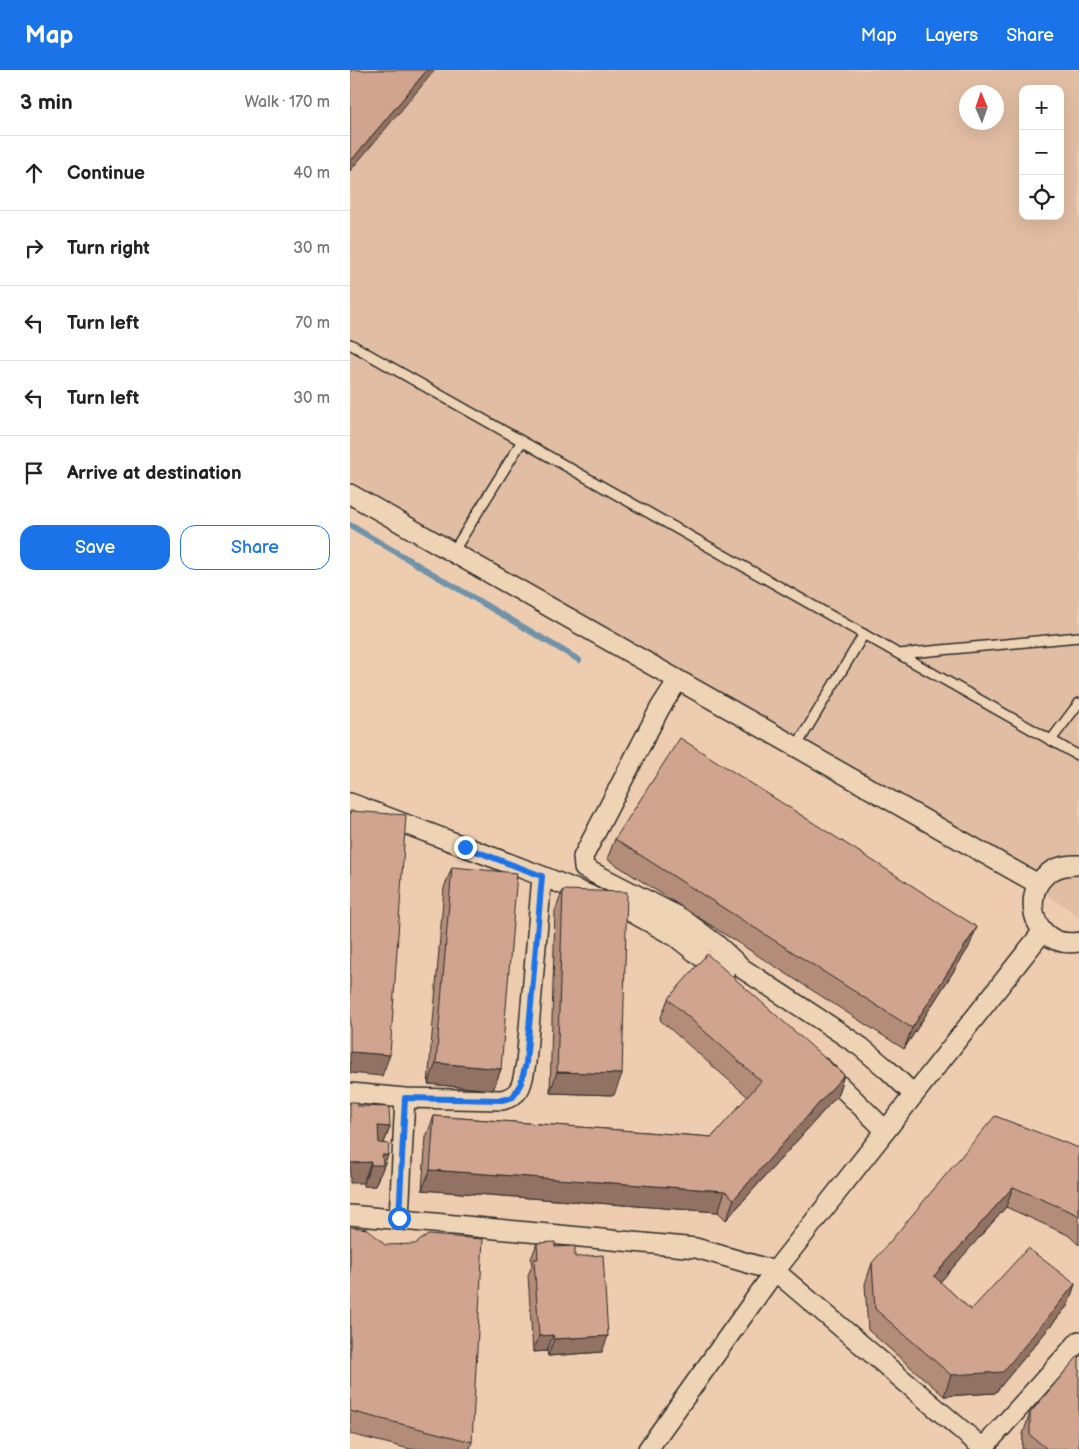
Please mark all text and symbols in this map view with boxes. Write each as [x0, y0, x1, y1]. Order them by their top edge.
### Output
text: Map [25, 21, 73, 50]
text: Map [861, 25, 897, 46]
text: Layers [925, 25, 978, 46]
text: Share [1006, 25, 1054, 46]
north arrow [959, 85, 1004, 130]
map controls [1019, 85, 1064, 220]
button: + [1019, 85, 1064, 130]
text: 3 min [20, 90, 73, 115]
text: Walk · 170 m [244, 93, 330, 112]
button: − [1019, 130, 1064, 175]
icon: ahead [20, 159, 48, 187]
text: Continue [67, 162, 145, 185]
text: 40 m [293, 164, 330, 183]
button: locate [1019, 175, 1064, 220]
icon: right [20, 234, 48, 262]
text: Turn right [67, 237, 150, 260]
text: 30 m [293, 239, 330, 258]
icon: left [20, 309, 48, 337]
text: Turn left [67, 312, 139, 335]
text: 70 m [295, 314, 330, 333]
icon: left [20, 384, 48, 412]
text: Turn left [67, 387, 139, 410]
text: 30 m [293, 389, 330, 408]
icon: arrive [20, 459, 48, 487]
text: Arrive at destination [67, 462, 242, 485]
button: Save [20, 525, 170, 570]
button: Share [180, 525, 330, 570]
route end [454, 836, 477, 859]
route start [388, 1207, 411, 1230]

